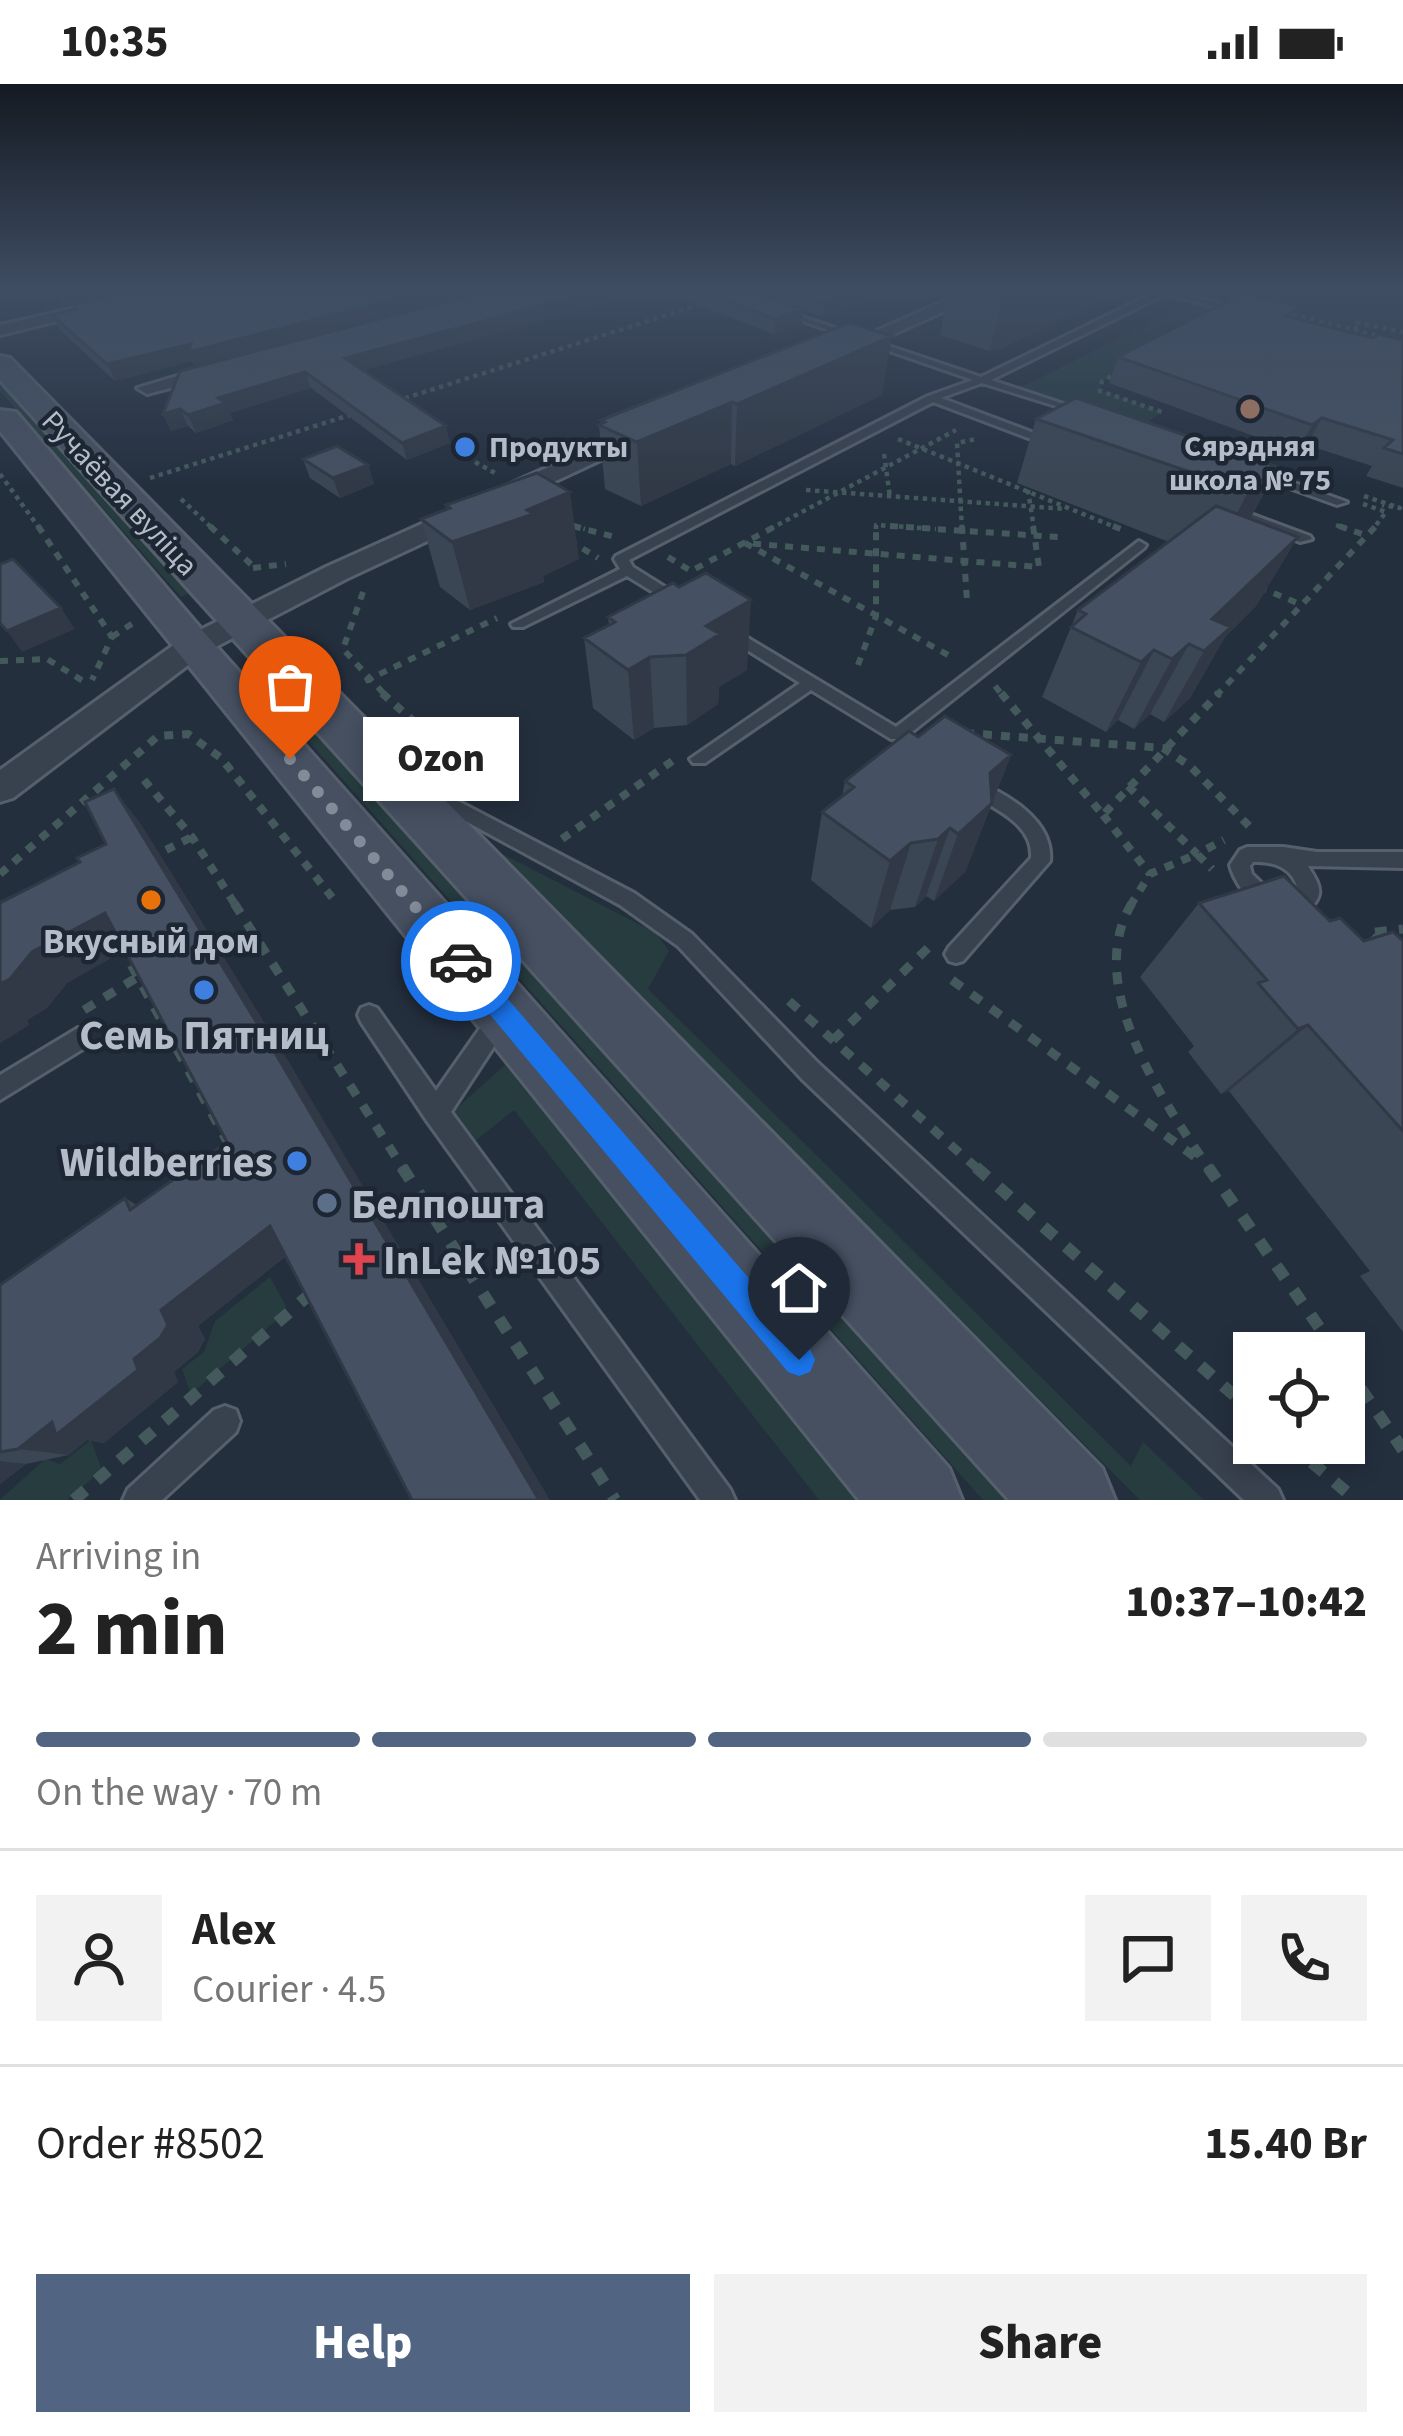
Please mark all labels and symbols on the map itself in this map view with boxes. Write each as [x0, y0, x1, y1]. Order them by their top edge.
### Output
marker: Сярэдняя школа № 75 [1237, 396, 1263, 422]
street label: Ручаёвая вуліца [31, 401, 208, 586]
place label: Сярэдняя школа № 75 [1169, 425, 1331, 502]
place label: Продукты [489, 426, 628, 469]
marker: Продукты [452, 434, 478, 460]
pin [239, 636, 341, 759]
callout: Ozon [362, 717, 518, 801]
marker: Вкусный дом [138, 887, 164, 913]
courier [401, 901, 521, 1021]
place label: Вкусный дом [43, 916, 259, 967]
marker: Семь Пятниц [191, 977, 217, 1003]
place label: Семь Пятниц [79, 1006, 329, 1066]
place label: Wildberries [60, 1133, 273, 1193]
marker: Wildberries [284, 1148, 310, 1174]
place label: Белпошта [351, 1175, 545, 1235]
marker: Белпошта [314, 1190, 340, 1216]
place label: InLek №105 [383, 1231, 601, 1291]
pin [748, 1237, 850, 1360]
marker: InLek №105 [346, 1246, 372, 1272]

